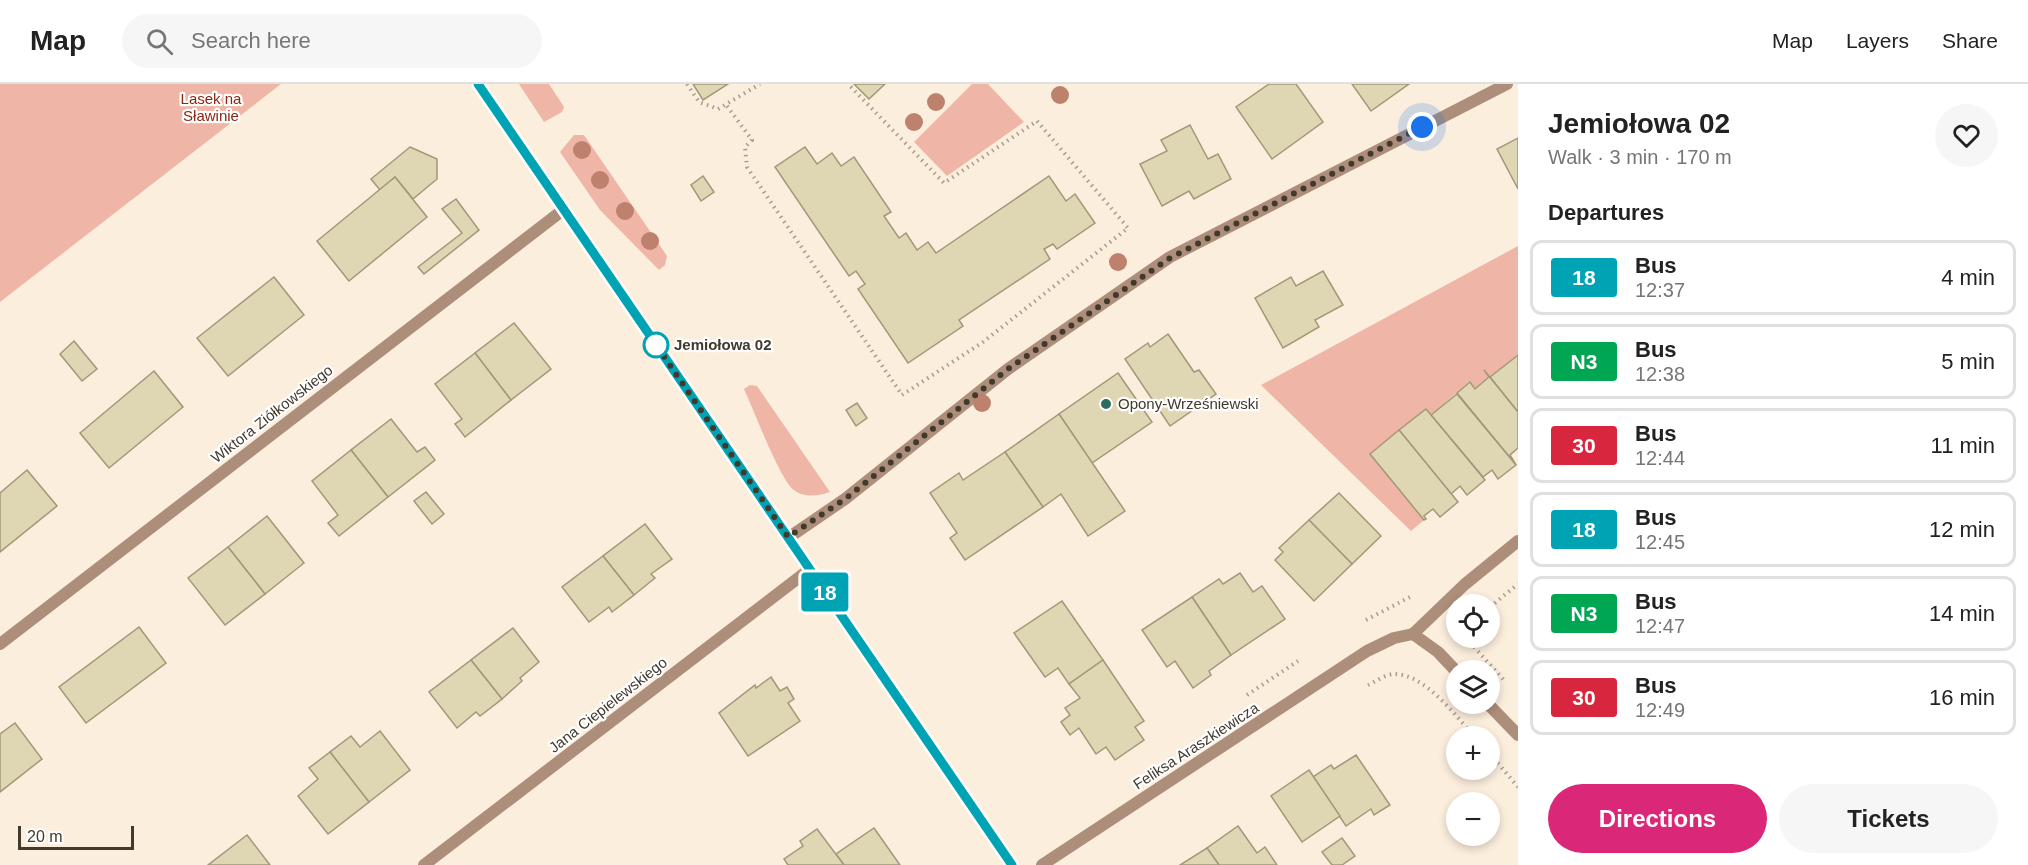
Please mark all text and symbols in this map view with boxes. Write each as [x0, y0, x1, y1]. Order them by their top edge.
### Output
search box [122, 14, 542, 68]
text: Map [30, 25, 86, 56]
icon: search [143, 25, 176, 58]
text: Search here [191, 28, 311, 53]
text: Map [1772, 29, 1813, 52]
text: Layers [1846, 29, 1909, 52]
text: Share [1942, 29, 1998, 52]
park label: Lasek na Sławinie [181, 90, 242, 124]
button: heart [1935, 104, 1998, 167]
text: Jemiołowa 02 [1548, 108, 1730, 139]
your location [1407, 112, 1437, 142]
text: Walk · 3 min · 170 m [1548, 146, 1732, 168]
text: Departures [1548, 200, 1664, 225]
text: Bus [1635, 253, 1677, 278]
text: 4 min [1941, 265, 1995, 290]
text: 18 [1572, 266, 1596, 289]
text: 12:37 [1635, 279, 1685, 301]
marker: Jemiołowa 02 [643, 332, 669, 358]
place label: Jemiołowa 02 [674, 336, 772, 353]
text: Bus [1635, 337, 1677, 362]
text: 5 min [1941, 349, 1995, 374]
text: N3 [1571, 350, 1597, 373]
street label: Wiktora Ziółkowskiego [208, 361, 336, 466]
text: 12:38 [1635, 363, 1685, 385]
place label: Opony-Wrześniewski [1118, 395, 1259, 412]
marker: Opony-Wrześniewski [1099, 397, 1113, 411]
text: Bus [1635, 421, 1677, 446]
text: 11 min [1931, 433, 1995, 458]
text: 30 [1572, 434, 1596, 457]
text: 12:44 [1635, 447, 1685, 469]
text: Bus [1635, 505, 1677, 530]
text: 12 min [1929, 517, 1995, 542]
text: 18 [1572, 518, 1596, 541]
text: 12:45 [1635, 531, 1685, 553]
line badge: 18 [798, 572, 852, 612]
text: 18 [813, 581, 837, 604]
text: Bus [1635, 589, 1677, 614]
map controls [1446, 594, 1500, 846]
button: locate [1446, 594, 1500, 648]
text: 14 min [1929, 601, 1995, 626]
text: N3 [1571, 602, 1597, 625]
text: 12:47 [1635, 615, 1685, 637]
street label: Jana Ciepielewskiego [545, 653, 670, 756]
button: layers [1446, 660, 1500, 714]
text: Bus [1635, 673, 1677, 698]
text: 16 min [1929, 685, 1995, 710]
text: 30 [1572, 686, 1596, 709]
street label: Feliksa Araszkiewicza [1130, 698, 1262, 792]
text: 12:49 [1635, 699, 1685, 721]
button: + [1446, 726, 1500, 780]
button: Directions [1548, 784, 1767, 853]
button: Tickets [1779, 784, 1998, 853]
button: − [1446, 792, 1500, 846]
scale bar [18, 823, 134, 850]
text: 20 m [27, 828, 63, 845]

